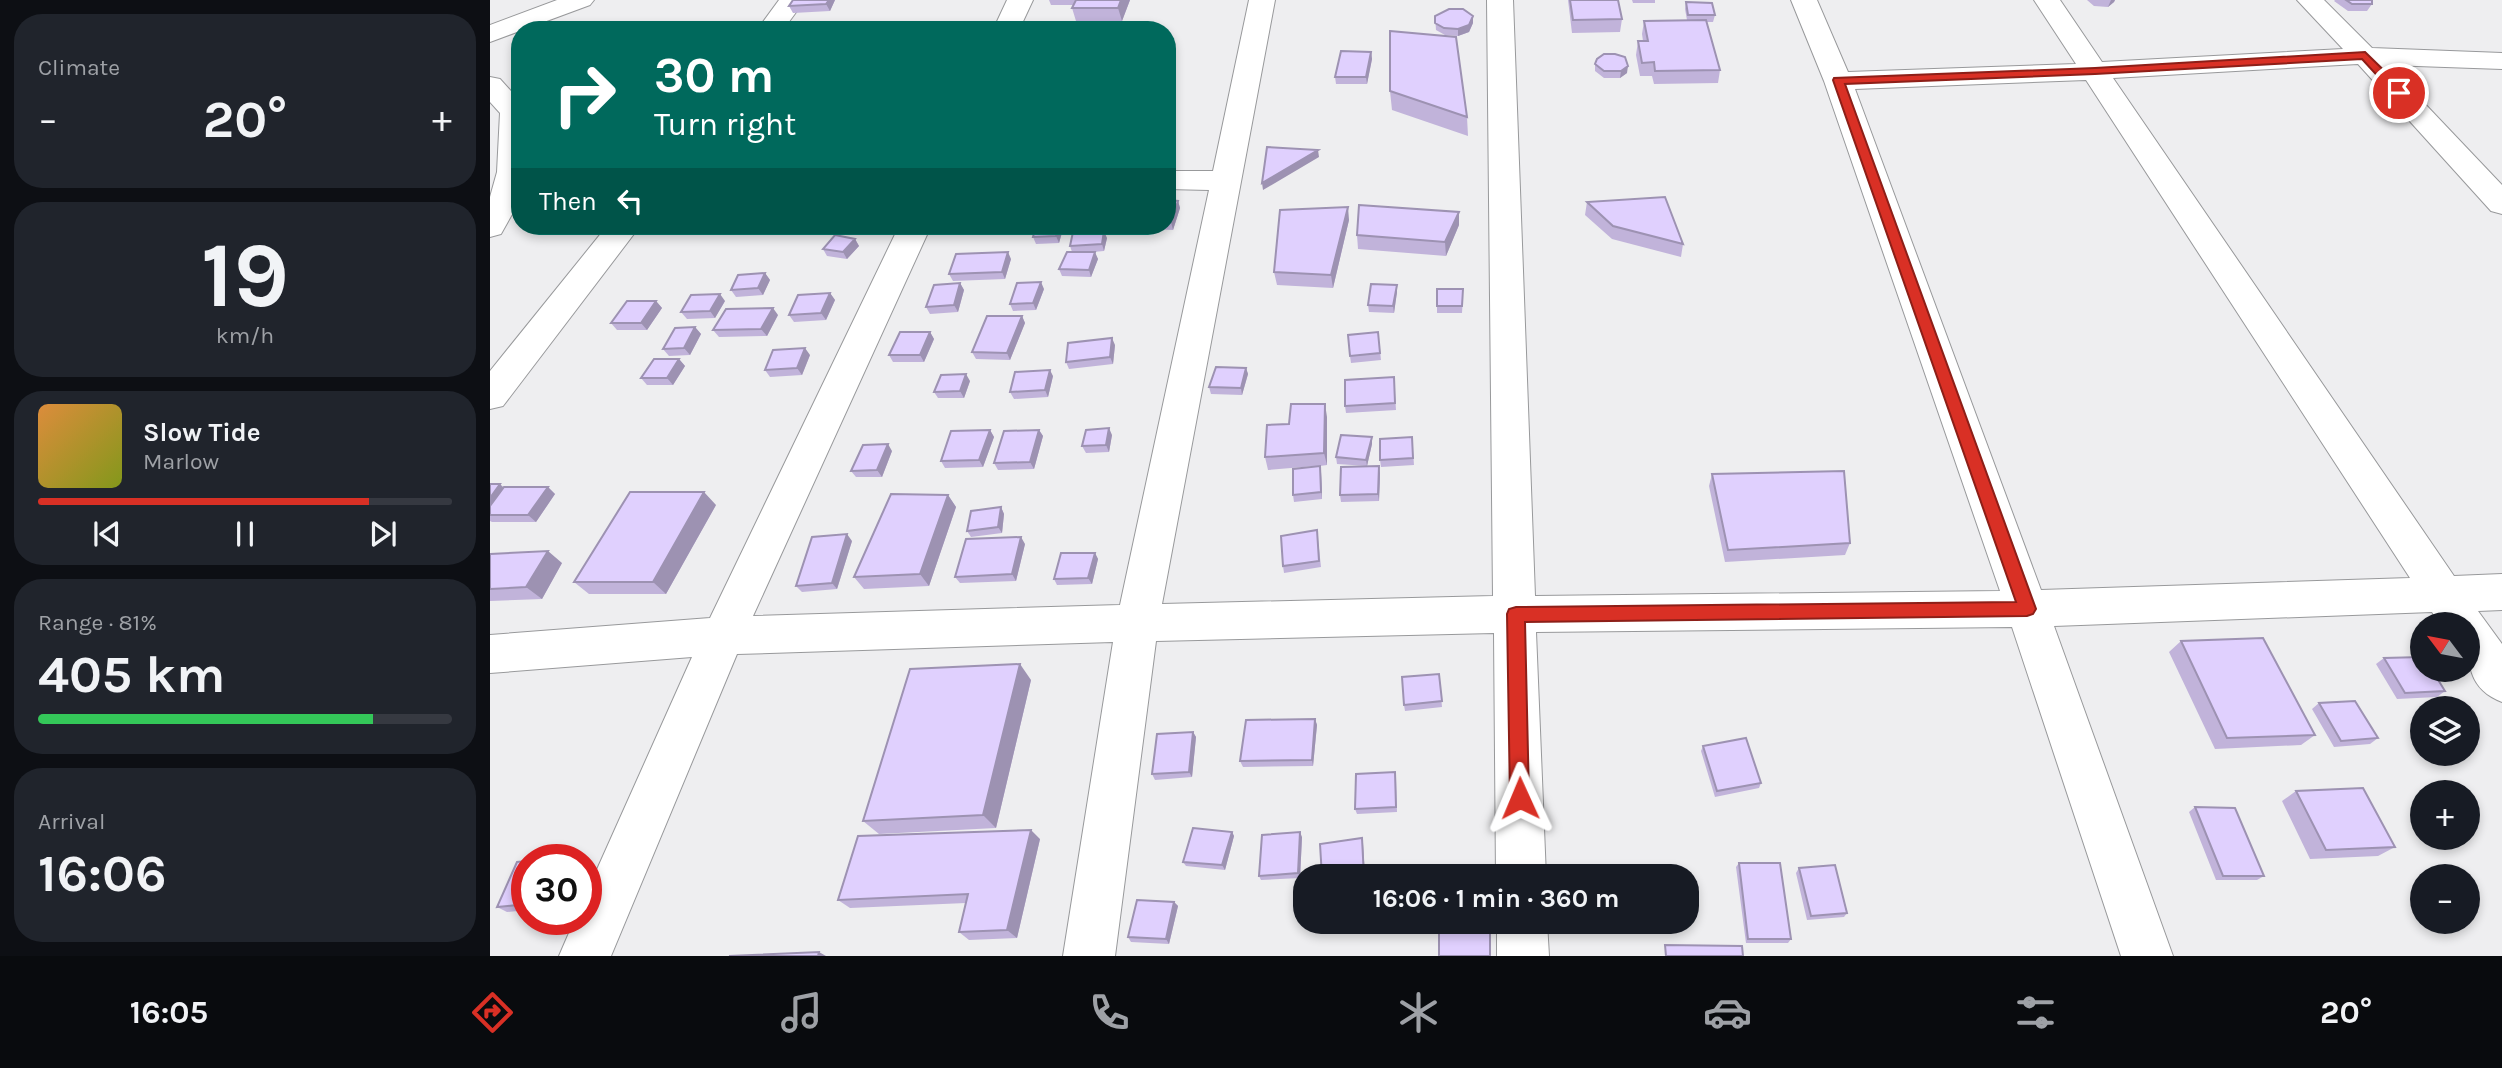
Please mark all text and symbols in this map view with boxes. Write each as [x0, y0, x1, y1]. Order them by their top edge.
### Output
text: 30 m [654, 47, 774, 104]
icon: right [539, 49, 630, 140]
text: Climate [38, 54, 120, 81]
pin [2369, 63, 2429, 123]
icon: arrive [2380, 74, 2418, 112]
text: 20° [203, 89, 287, 150]
text: − [38, 97, 58, 142]
text: + [432, 97, 452, 142]
text: Turn right [654, 106, 796, 143]
icon: left [611, 182, 649, 220]
text: Then [539, 186, 597, 217]
text: 19 [201, 223, 289, 329]
text: km/h [216, 322, 274, 349]
text: Slow Tide [143, 417, 261, 448]
text: Marlow [143, 448, 219, 475]
icon: previous [88, 515, 126, 553]
icon: pause [226, 515, 264, 553]
icon: next [364, 515, 402, 553]
text: Range · 81% [38, 609, 157, 636]
north arrow [2410, 612, 2480, 682]
map controls [2410, 612, 2480, 934]
text: 405 km [38, 644, 225, 705]
button: layers [2410, 696, 2480, 766]
position arrow [1483, 761, 1557, 835]
button: + [2410, 780, 2480, 850]
text: Arrival [38, 808, 105, 835]
text: 16:06 [38, 843, 167, 904]
speed limit sign: 30 [511, 844, 602, 935]
button: − [2410, 864, 2480, 934]
text: 16:06 · 1 min · 360 m [1373, 883, 1619, 914]
icon: directions [468, 988, 517, 1037]
icon: music [777, 988, 826, 1037]
icon: phone [1085, 988, 1134, 1037]
icon: climate [1394, 988, 1443, 1037]
icon: car [1703, 988, 1752, 1037]
icon: filters [2011, 988, 2060, 1037]
text: 16:05 [130, 994, 208, 1031]
text: 20° [2320, 994, 2372, 1031]

